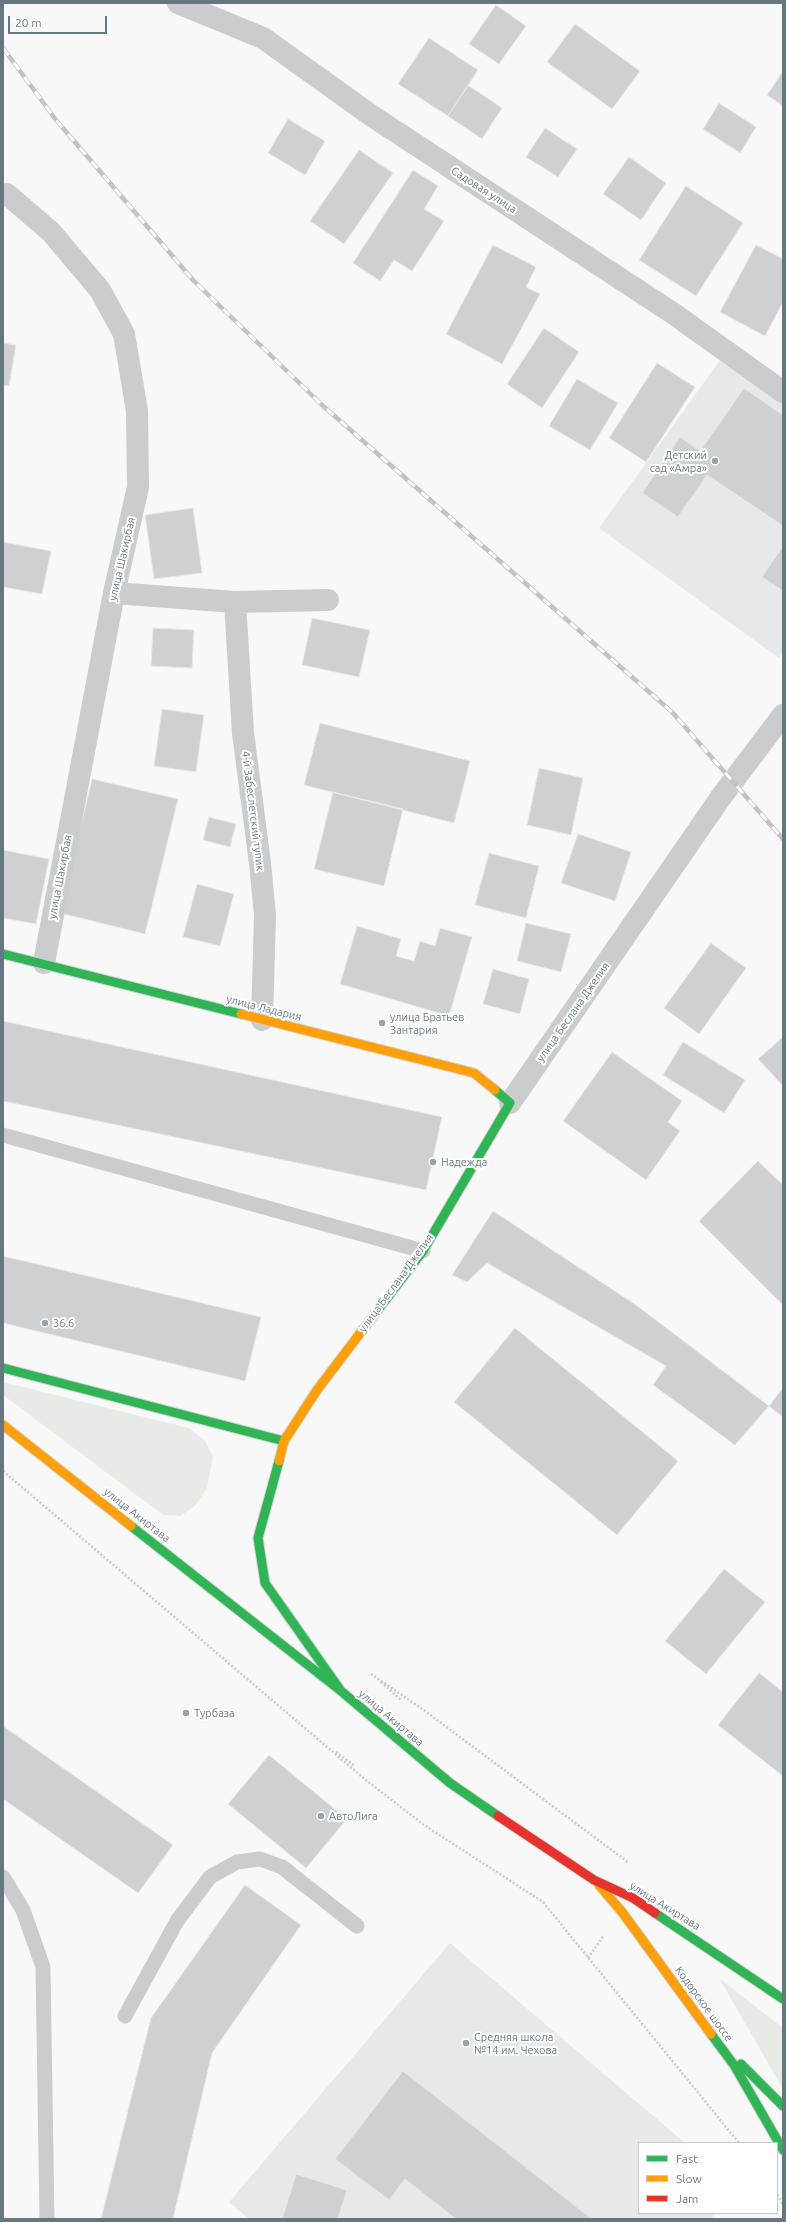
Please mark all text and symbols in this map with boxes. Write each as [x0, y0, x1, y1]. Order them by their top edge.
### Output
scale bar [10, 8, 109, 34]
text: 20 m [15, 16, 42, 29]
street label: Садовая улица [449, 164, 519, 216]
place label: Детский сад «Амра» [650, 448, 707, 474]
marker: Детский сад «Амра» [710, 456, 720, 466]
street label: улица Шакирбая [106, 516, 138, 602]
street label: 4-й Забеслетский тупик [239, 750, 267, 872]
street label: улица Шакирбая [45, 834, 75, 920]
street label: улица Беслана Джелия [534, 960, 612, 1064]
street label: улица Ладария [225, 992, 303, 1024]
place label: улица Братьев Зантария [390, 1010, 464, 1036]
marker: улица Братьев Зантария [377, 1018, 387, 1028]
place label: Надежда [441, 1155, 487, 1169]
marker: Надежда [428, 1157, 438, 1167]
street label: улица Беслана Джелия [356, 1231, 436, 1335]
place label: 36.6 [53, 1316, 74, 1330]
marker: 36.6 [40, 1318, 50, 1328]
street label: улица Акиртава [101, 1485, 173, 1545]
street label: улица Акиртава [356, 1687, 426, 1749]
place label: Турбаза [194, 1706, 235, 1720]
marker: Турбаза [181, 1708, 191, 1718]
place label: АвтоЛига [329, 1809, 378, 1823]
marker: АвтоЛига [316, 1811, 326, 1821]
street label: улица Акиртава [627, 1879, 703, 1933]
street label: Кодорское шоссе [672, 1964, 736, 2044]
place label: Средняя школа №14 им. Чехова [474, 2030, 557, 2056]
marker: Средняя школа №14 им. Чехова [461, 2038, 471, 2048]
legend [638, 2142, 778, 2214]
text: Fast [676, 2152, 698, 2165]
text: Slow [676, 2172, 702, 2185]
text: Jam [676, 2192, 698, 2205]

